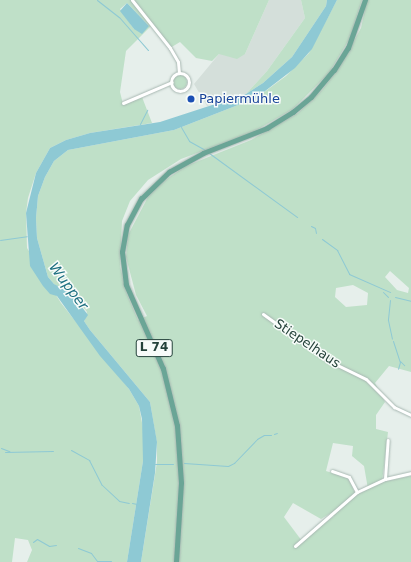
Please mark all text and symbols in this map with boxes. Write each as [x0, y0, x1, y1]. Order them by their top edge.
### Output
place label: Papiermühle [199, 91, 280, 107]
marker: Papiermühle [186, 94, 196, 104]
water label: Wupper [46, 259, 92, 313]
street label: Stiepelhaus [271, 316, 343, 372]
road number: L 74 [135, 338, 173, 358]

